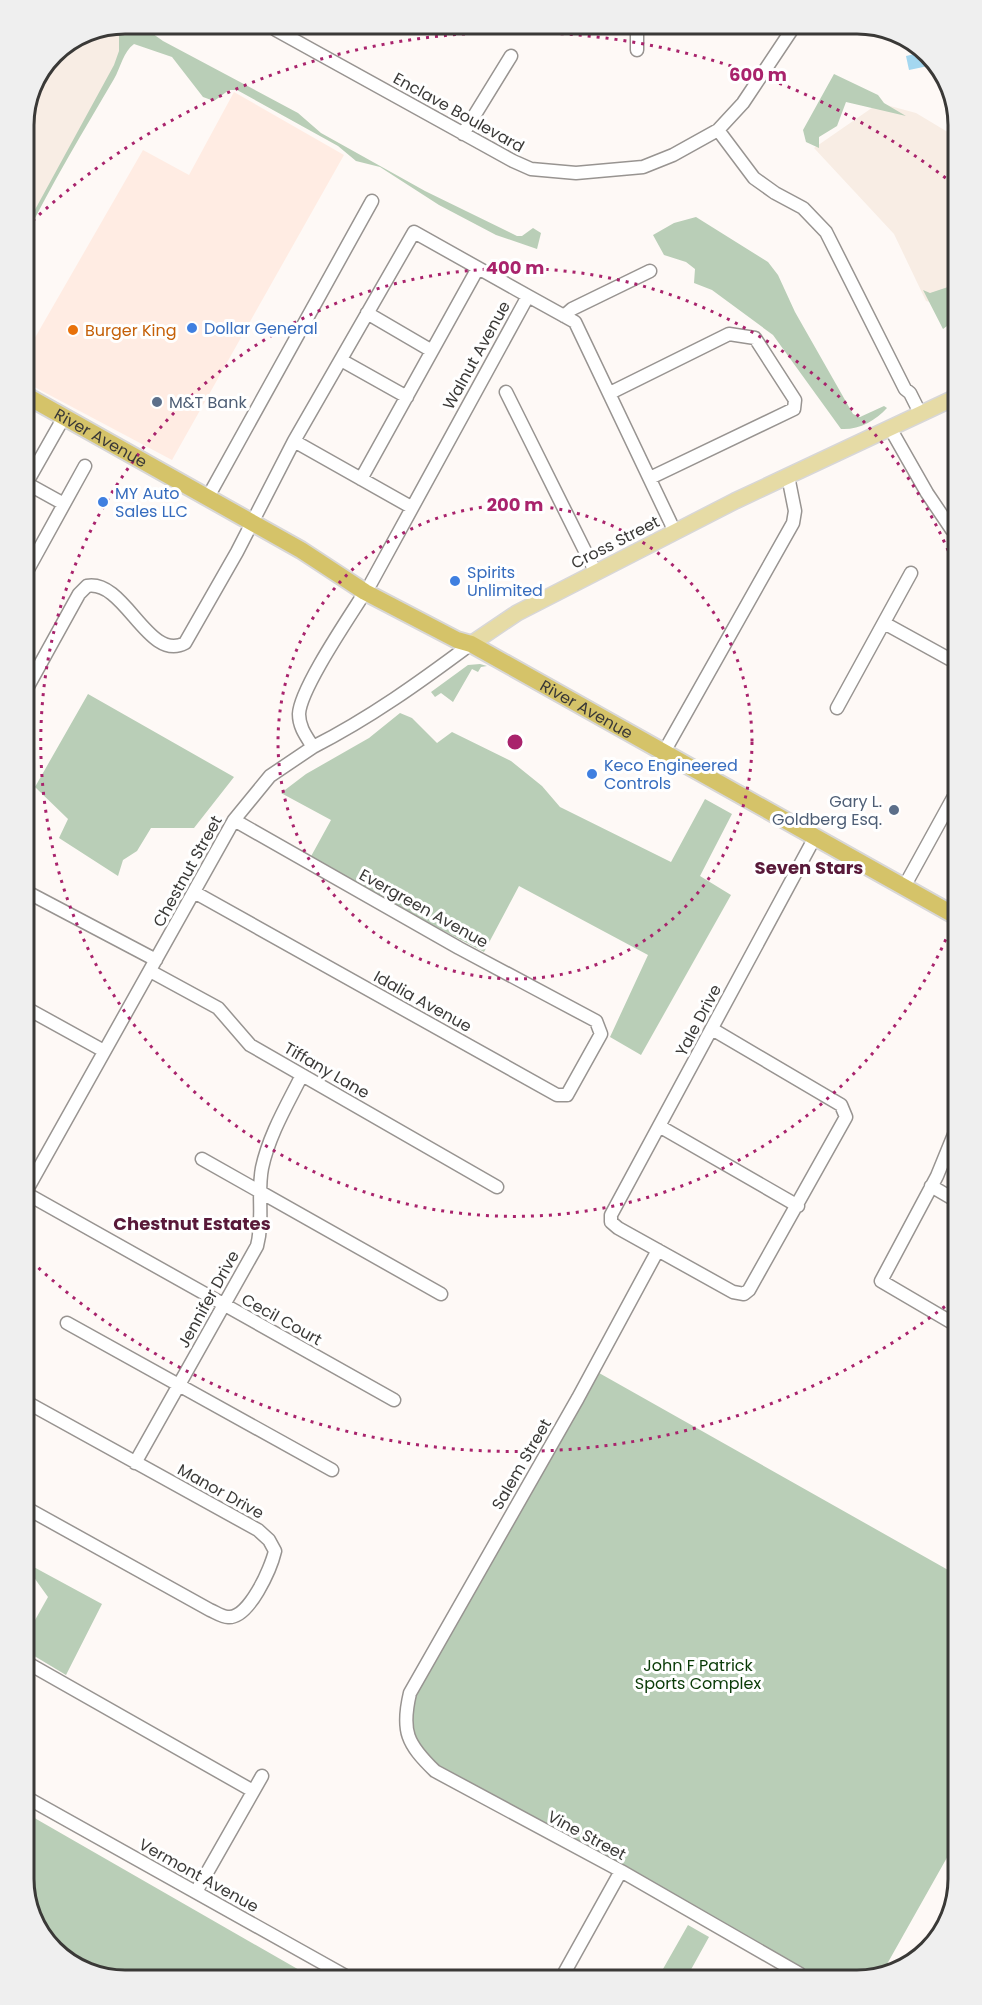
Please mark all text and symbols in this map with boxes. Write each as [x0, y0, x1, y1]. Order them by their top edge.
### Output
text: 600 m [729, 62, 787, 87]
street label: Enclave Boulevard [389, 67, 529, 158]
text: 400 m [486, 255, 544, 280]
street label: Walnut Avenue [437, 297, 516, 414]
place label: Dollar General [204, 317, 318, 340]
place label: Burger King [85, 319, 177, 342]
marker: Dollar General [185, 321, 199, 335]
marker: Burger King [66, 323, 80, 337]
place label: M&T Bank [169, 391, 247, 414]
marker: M&T Bank [150, 395, 164, 409]
street label: River Avenue [50, 403, 151, 473]
place label: MY Auto Sales LLC [115, 482, 188, 523]
text: 200 m [487, 492, 543, 517]
marker: MY Auto Sales LLC [96, 495, 110, 509]
street label: Cross Street [567, 510, 664, 575]
place label: Spirits Unlimited [467, 561, 543, 602]
marker: Spirits Unlimited [448, 574, 462, 588]
street label: River Avenue [536, 674, 637, 745]
centre of rings [505, 732, 525, 752]
place label: Keco Engineered Controls [604, 754, 738, 795]
marker: Keco Engineered Controls [585, 767, 599, 781]
place label: Gary L. Goldberg Esq. [772, 790, 882, 831]
marker: Gary L. Goldberg Esq. [887, 803, 901, 817]
street label: Chestnut Street [147, 811, 228, 931]
district label: Seven Stars [755, 855, 863, 880]
street label: Evergreen Avenue [355, 863, 492, 954]
street label: Idalia Avenue [370, 965, 476, 1038]
street label: Yale Drive [670, 980, 727, 1060]
street label: Tiffany Lane [280, 1037, 374, 1104]
district label: Chestnut Estates [113, 1211, 271, 1236]
street label: Jennifer Drive [172, 1246, 245, 1352]
street label: Cecil Court [237, 1288, 326, 1351]
street label: Salem Street [486, 1414, 557, 1514]
street label: Manor Drive [173, 1458, 268, 1525]
park label: John F Patrick Sports Complex [635, 1654, 761, 1695]
street label: Vine Street [543, 1805, 630, 1866]
street label: Vermont Avenue [135, 1833, 263, 1918]

